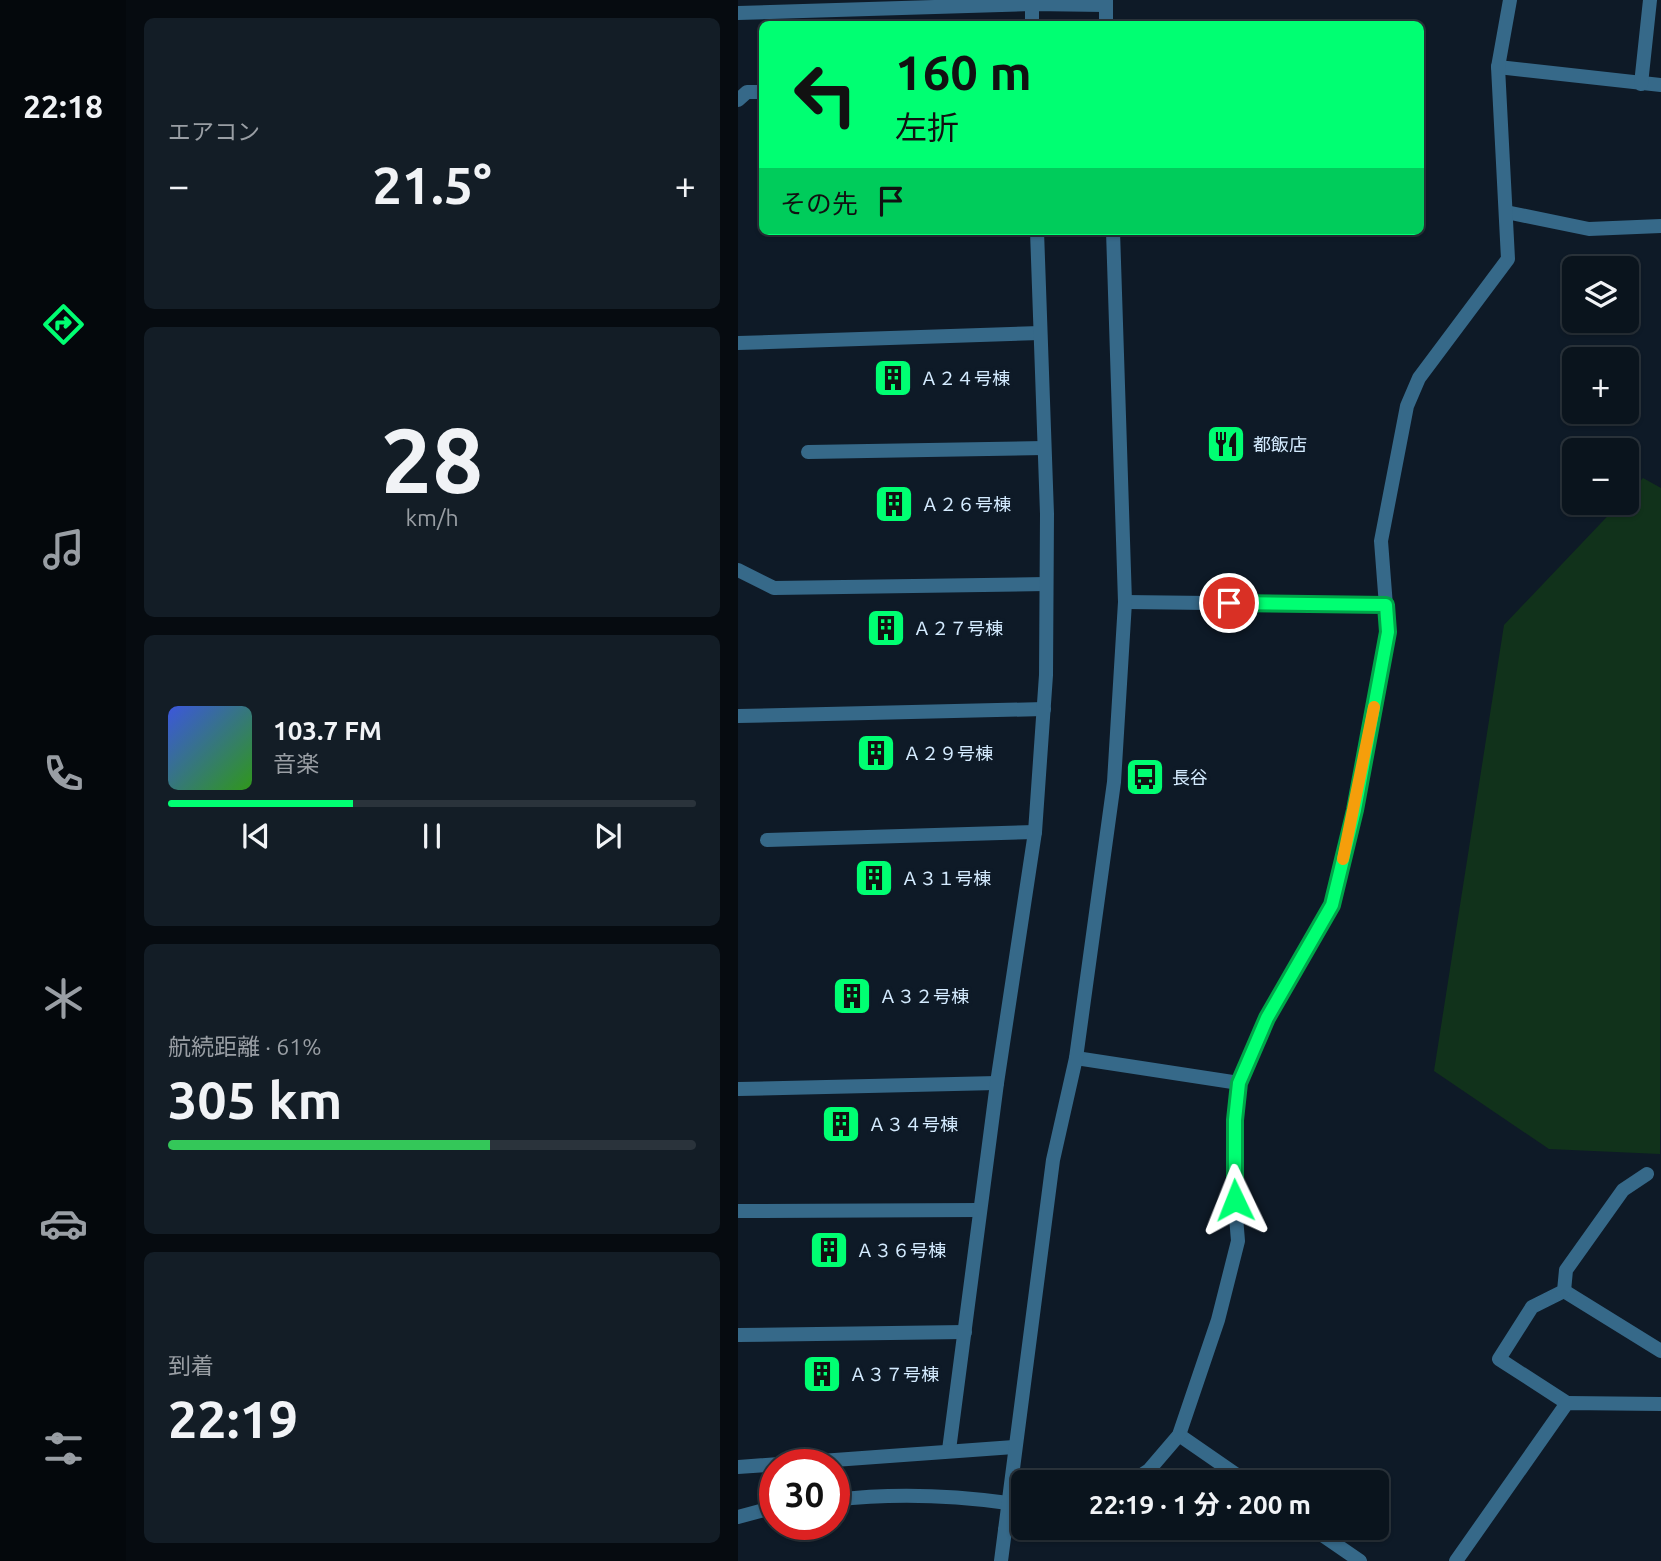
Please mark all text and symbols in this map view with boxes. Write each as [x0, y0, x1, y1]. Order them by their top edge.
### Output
text: 160 m [895, 44, 1032, 99]
icon: left [780, 49, 871, 140]
text: 22:18 [23, 88, 103, 124]
text: 左折 [895, 109, 959, 145]
text: エアコン [168, 119, 260, 144]
text: 21.5° [372, 156, 492, 214]
text: − [168, 164, 189, 206]
text: + [675, 164, 696, 206]
icon: arrive [872, 182, 910, 220]
text: その先 [780, 189, 858, 218]
map controls [1562, 256, 1639, 515]
button: layers [1562, 256, 1639, 333]
icon: directions [39, 300, 88, 349]
button: + [1562, 347, 1639, 424]
building icon: Ａ２４号棟 [872, 357, 914, 399]
place label: Ａ２４号棟 [920, 368, 1010, 388]
text: 28 [381, 408, 483, 510]
restaurant icon: 都飯店 [1205, 423, 1247, 465]
place label: 都飯店 [1253, 434, 1307, 454]
button: − [1562, 438, 1639, 515]
building icon: Ａ２６号棟 [873, 483, 915, 525]
place label: Ａ２６号棟 [921, 494, 1011, 514]
text: km/h [405, 505, 459, 530]
icon: music [39, 525, 88, 574]
pin [1199, 573, 1259, 633]
icon: arrive [1210, 584, 1248, 622]
building icon: Ａ２７号棟 [865, 607, 907, 649]
place label: Ａ２７号棟 [913, 618, 1003, 638]
text: 103.7 FM [273, 716, 382, 745]
building icon: Ａ２９号棟 [855, 732, 897, 774]
place label: Ａ２９号棟 [903, 743, 993, 763]
icon: phone [39, 749, 88, 798]
text: 音楽 [273, 751, 319, 776]
bus stop icon: 長谷 [1124, 756, 1166, 798]
place label: 長谷 [1172, 767, 1208, 787]
icon: previous [237, 817, 275, 855]
icon: pause [413, 817, 451, 855]
icon: next [589, 817, 627, 855]
building icon: Ａ３１号棟 [853, 857, 895, 899]
place label: Ａ３１号棟 [901, 868, 991, 888]
icon: climate [39, 974, 88, 1023]
building icon: Ａ３２号棟 [831, 975, 873, 1017]
place label: Ａ３２号棟 [879, 986, 969, 1006]
text: 航続距離 · 61% [168, 1034, 321, 1059]
text: 305 km [168, 1071, 342, 1129]
building icon: Ａ３４号棟 [820, 1103, 862, 1145]
place label: Ａ３４号棟 [868, 1114, 958, 1134]
position arrow [1198, 1163, 1272, 1237]
icon: car [39, 1199, 88, 1248]
building icon: Ａ３６号棟 [808, 1229, 850, 1271]
place label: Ａ３６号棟 [856, 1240, 946, 1260]
text: 到着 [168, 1353, 214, 1378]
building icon: Ａ３７号棟 [801, 1353, 843, 1395]
place label: Ａ３７号棟 [849, 1364, 939, 1384]
text: 22:19 [168, 1390, 298, 1448]
icon: filters [39, 1424, 88, 1473]
speed limit sign: 30 [759, 1449, 850, 1540]
text: 22:19 · 1 分 · 200 m [1089, 1490, 1311, 1519]

